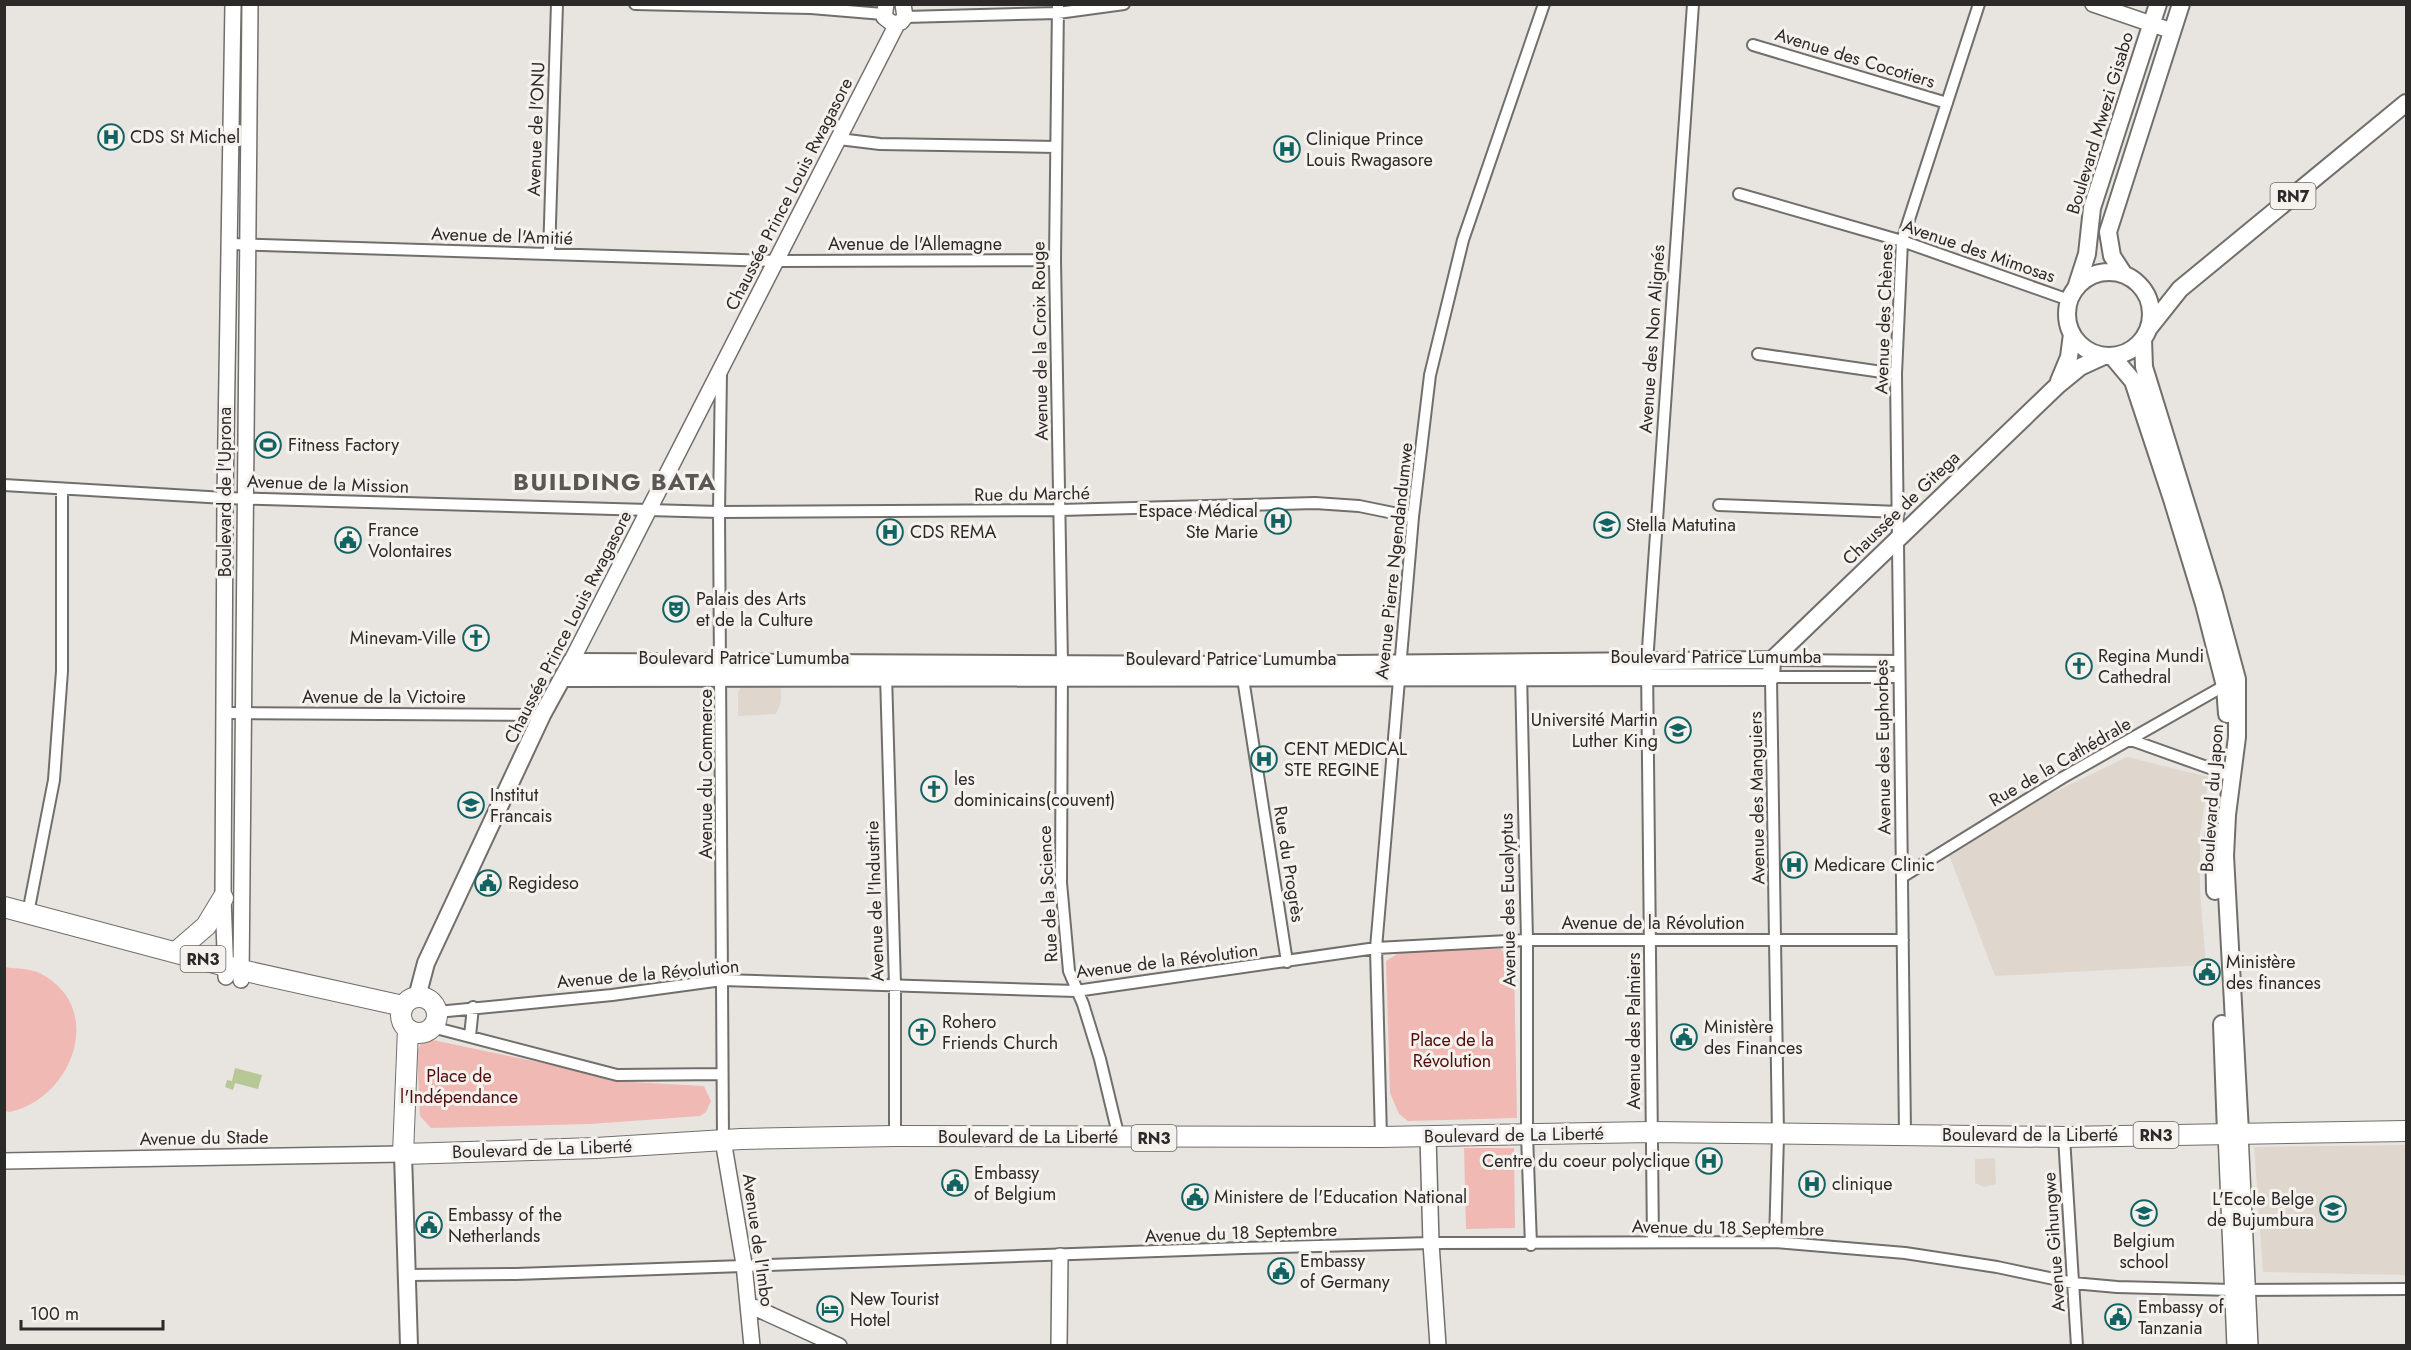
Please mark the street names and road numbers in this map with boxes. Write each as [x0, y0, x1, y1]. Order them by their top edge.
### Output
street label: Avenue des Cocotiers [1772, 21, 1938, 95]
street label: Boulevard Mwezi Gisabo [2060, 28, 2140, 217]
street label: Avenue de l'ONU [521, 61, 551, 197]
street label: Chaussée Prince Louis Rwagasore [719, 73, 859, 315]
road number: RN7 [2270, 183, 2316, 209]
street label: Avenue des Mimosas [1899, 213, 2059, 289]
street label: Avenue de l'Amitié [431, 221, 573, 251]
street label: Avenue de l'Allemagne [828, 231, 1002, 257]
street label: Avenue de la Croix Rouge [1025, 241, 1055, 441]
street label: Avenue des Chènes [1868, 243, 1900, 395]
street label: Avenue des Non Alignés [1632, 244, 1672, 434]
street label: Boulevard de l'Uprona [212, 407, 238, 577]
street label: Avenue Pierre Ngendandumwe [1369, 441, 1419, 681]
street label: Chaussée de Gitega [1836, 445, 1966, 571]
street label: Avenue de la Mission [246, 468, 410, 500]
street label: Rue du Marché [974, 480, 1090, 508]
street label: Chaussée Prince Louis Rwagasore [498, 506, 638, 748]
street label: Boulevard Patrice Lumumba [1611, 644, 1821, 670]
street label: Boulevard Patrice Lumumba [639, 645, 849, 671]
street label: Boulevard Patrice Lumumba [1126, 646, 1336, 672]
street label: Avenue des Euphorbes [1868, 659, 1898, 835]
street label: Avenue de la Victoire [302, 684, 466, 710]
street label: Avenue du Commerce [693, 689, 719, 859]
street label: Avenue des Manguiers [1742, 711, 1772, 885]
street label: Rue de la Cathédrale [1984, 711, 2136, 813]
street label: Boulevard du Japon [2194, 723, 2230, 873]
street label: Rue du Progrès [1267, 804, 1311, 924]
street label: Avenue des Eucalyptus [1493, 813, 1523, 987]
street label: Avenue de l'Industrie [859, 820, 891, 982]
street label: Rue de la Science [1031, 825, 1065, 963]
street label: Avenue de la Révolution [1561, 910, 1745, 936]
street label: Avenue de la Révolution [1074, 937, 1260, 985]
road number: RN3 [180, 946, 226, 972]
street label: Avenue des Palmiers [1621, 952, 1647, 1110]
street label: Avenue de la Révolution [556, 953, 740, 995]
street label: Boulevard de La Liberté [1424, 1120, 1604, 1150]
street label: Boulevard de la Liberté [1942, 1122, 2118, 1148]
road number: RN3 [2134, 1122, 2178, 1148]
street label: Avenue du Stade [139, 1124, 269, 1152]
street label: Boulevard de La Liberté [938, 1124, 1118, 1150]
road number: RN3 [1132, 1125, 1176, 1151]
street label: Boulevard de La Liberté [452, 1133, 632, 1165]
street label: Avenue Gihungwe [2036, 1171, 2072, 1313]
street label: Avenue de l'Imbo [736, 1172, 780, 1308]
street label: Avenue du 18 Septembre [1632, 1213, 1824, 1243]
street label: Avenue du 18 Septembre [1144, 1217, 1338, 1249]

